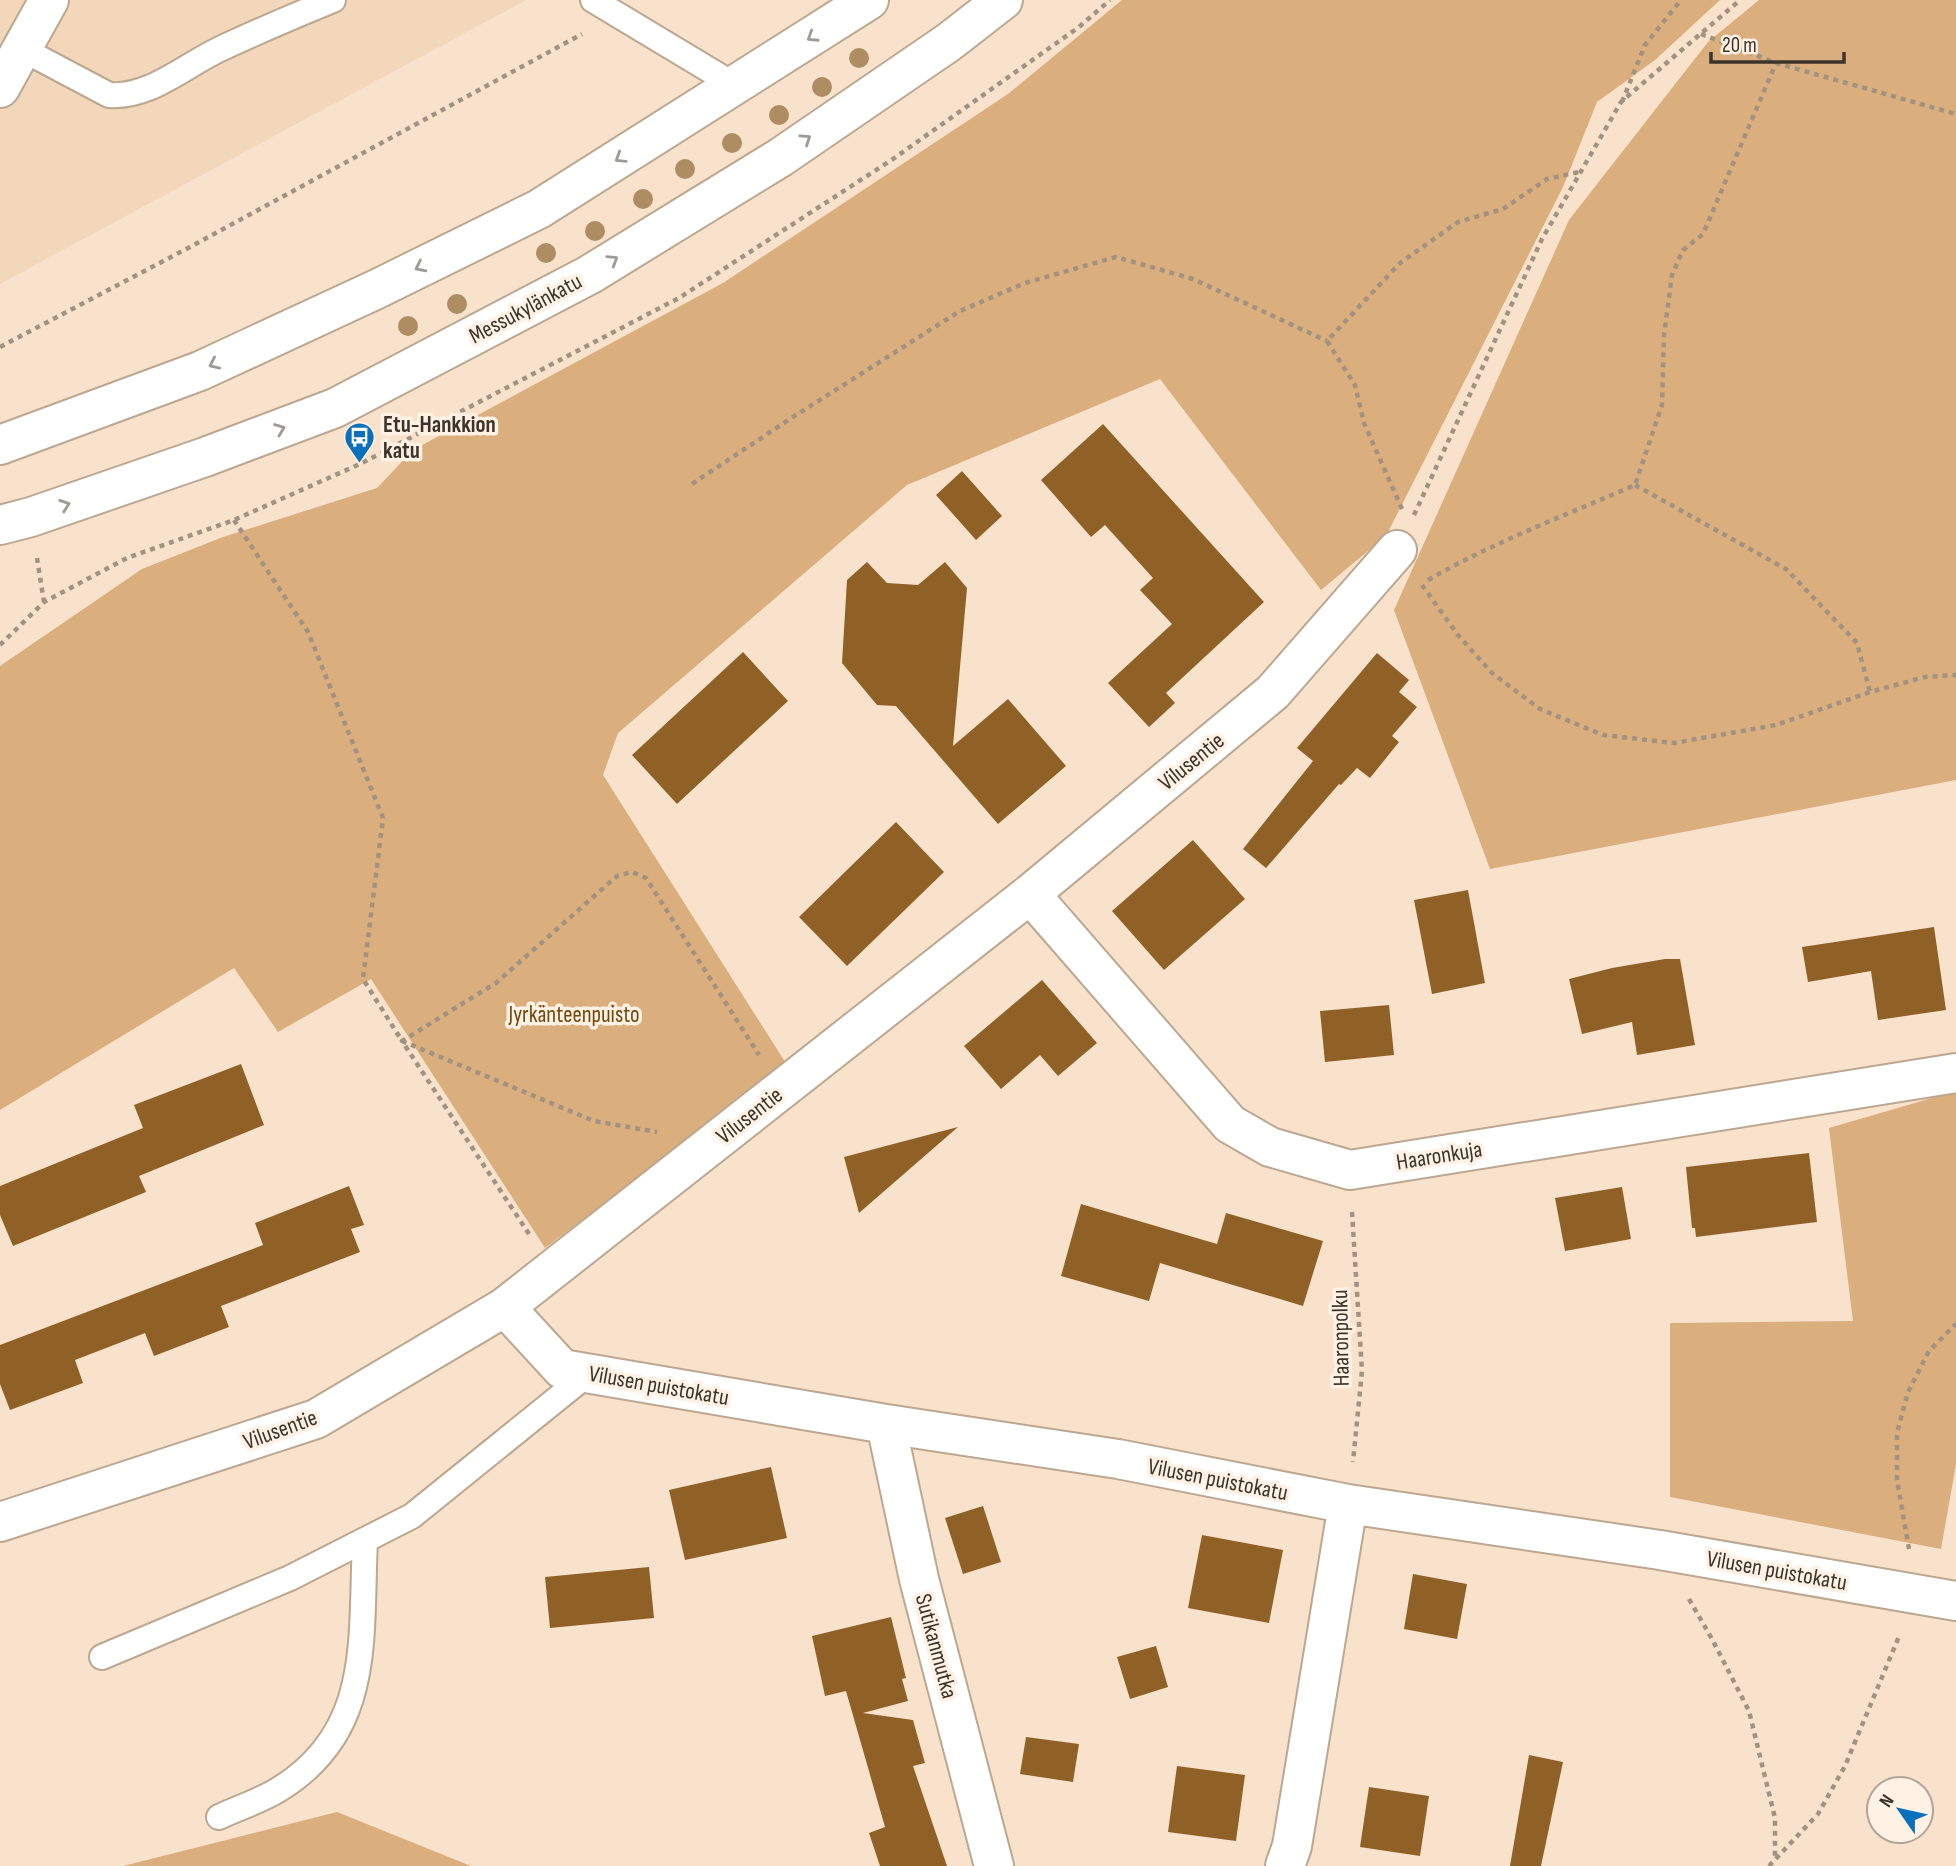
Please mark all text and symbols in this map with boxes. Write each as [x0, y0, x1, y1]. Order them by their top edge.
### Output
scale bar [1711, 21, 1844, 65]
one-way arrow [807, 29, 820, 41]
text: 20 m [1722, 33, 1757, 58]
one-way arrow [798, 135, 811, 147]
one-way arrow [614, 150, 627, 163]
one-way arrow [606, 255, 619, 268]
one-way arrow [415, 259, 427, 273]
street label: Messukylänkatu [464, 267, 587, 350]
one-way arrow [209, 356, 221, 370]
place label: Etu-Hankkion katu [383, 411, 496, 465]
bus stop icon: Etu-Hankkion katu [343, 420, 377, 464]
one-way arrow [273, 423, 285, 437]
one-way arrow [59, 499, 71, 513]
street label: Vilusentie [1153, 727, 1230, 797]
park label: Jyrkänteenpuisto [507, 1001, 640, 1029]
street label: Vilusentie [711, 1081, 788, 1150]
street label: Haaronkuja [1394, 1135, 1484, 1177]
street label: Haaronpolku [1326, 1289, 1356, 1387]
street label: Vilusen puistokatu [587, 1360, 731, 1412]
street label: Vilusentie [240, 1404, 321, 1456]
street label: Vilusen puistokatu [1146, 1453, 1290, 1507]
street label: Vilusen puistokatu [1705, 1545, 1849, 1597]
street label: Sutikanmutka [909, 1591, 963, 1702]
north arrow [1865, 1775, 1935, 1845]
text: N [1875, 1791, 1900, 1812]

